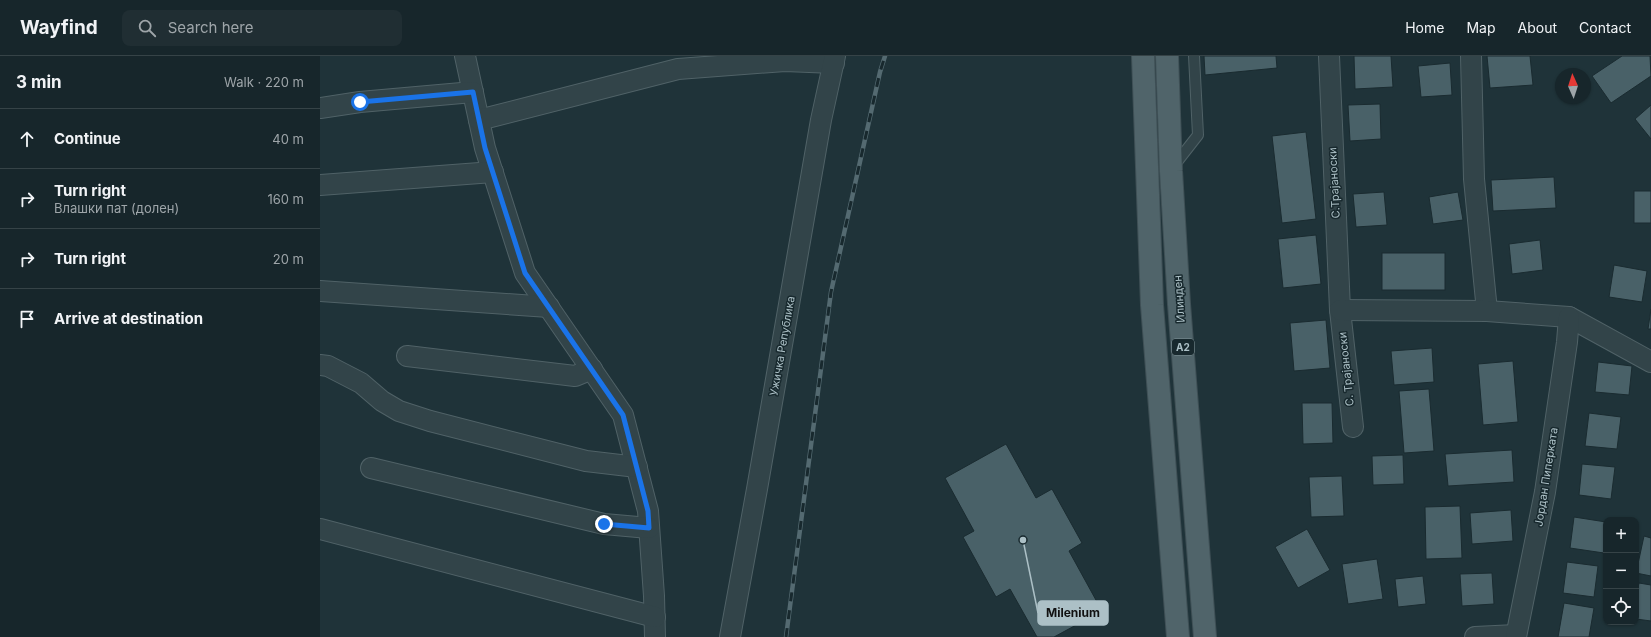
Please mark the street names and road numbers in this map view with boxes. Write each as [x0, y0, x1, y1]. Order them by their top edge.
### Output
street label: С.Трајаноски [1325, 147, 1343, 219]
street label: Илинден [1170, 275, 1188, 323]
street label: Ужичка Република [766, 295, 798, 397]
street label: С. Трајаноски [1335, 331, 1357, 407]
road number: A2 [1172, 339, 1194, 355]
street label: Јордан Пиперката [1531, 427, 1561, 527]

